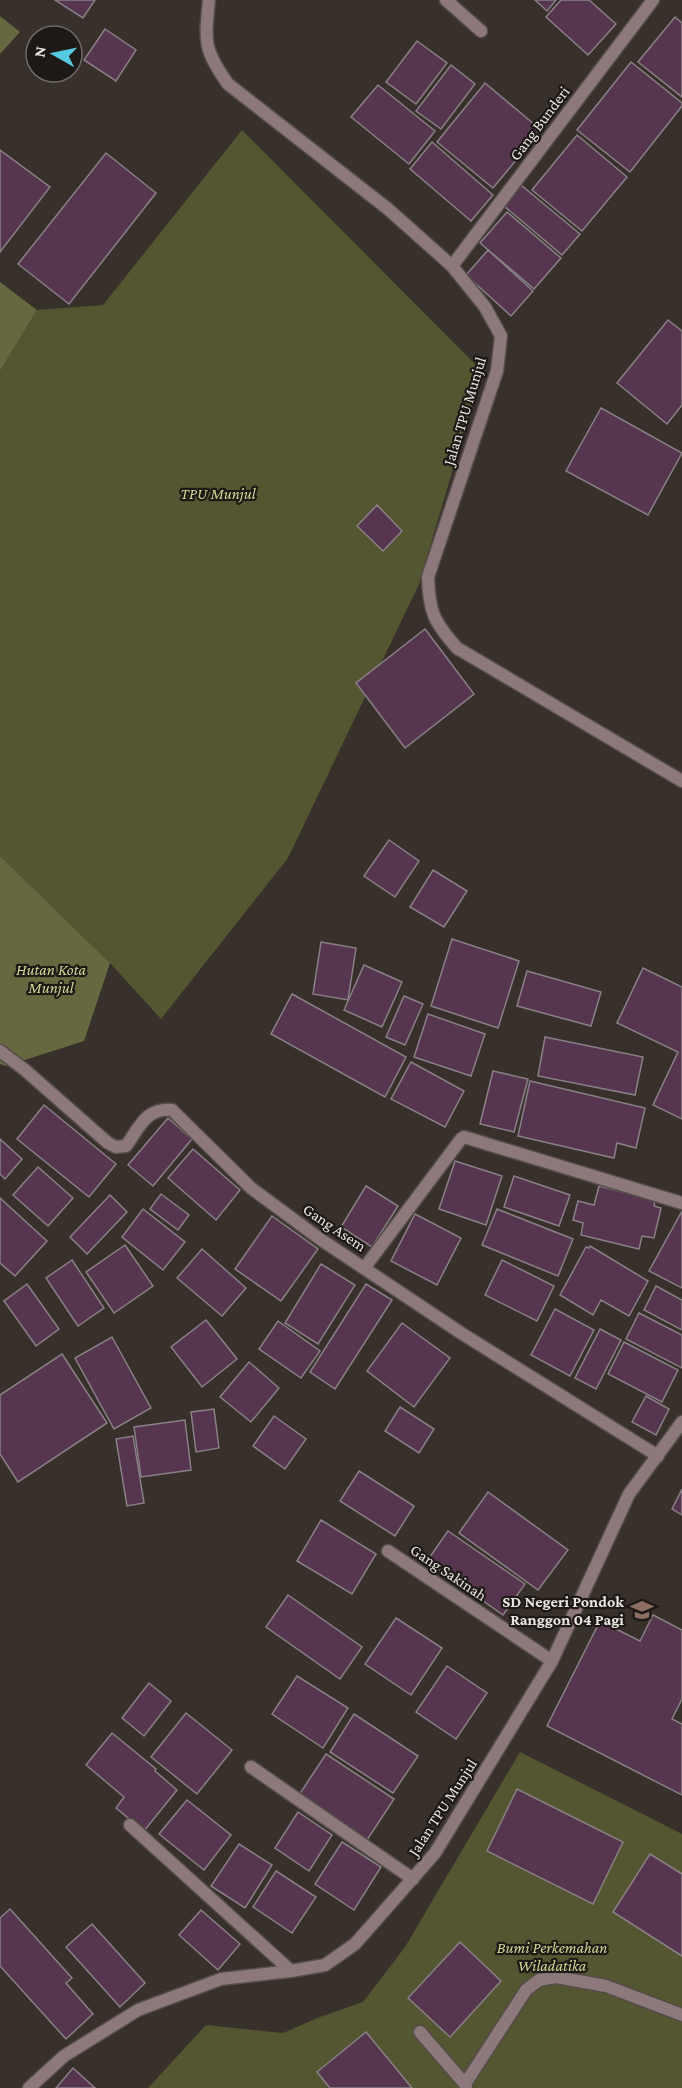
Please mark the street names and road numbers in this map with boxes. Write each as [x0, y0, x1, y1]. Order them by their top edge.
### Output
street label: Gang Bunderi [506, 83, 573, 164]
street label: Jalan TPU Munjul [439, 355, 490, 470]
street label: Gang Asem [300, 1200, 369, 1256]
street label: Gang Sakinah [407, 1541, 490, 1605]
street label: Jalan TPU Munjul [404, 1755, 481, 1861]

